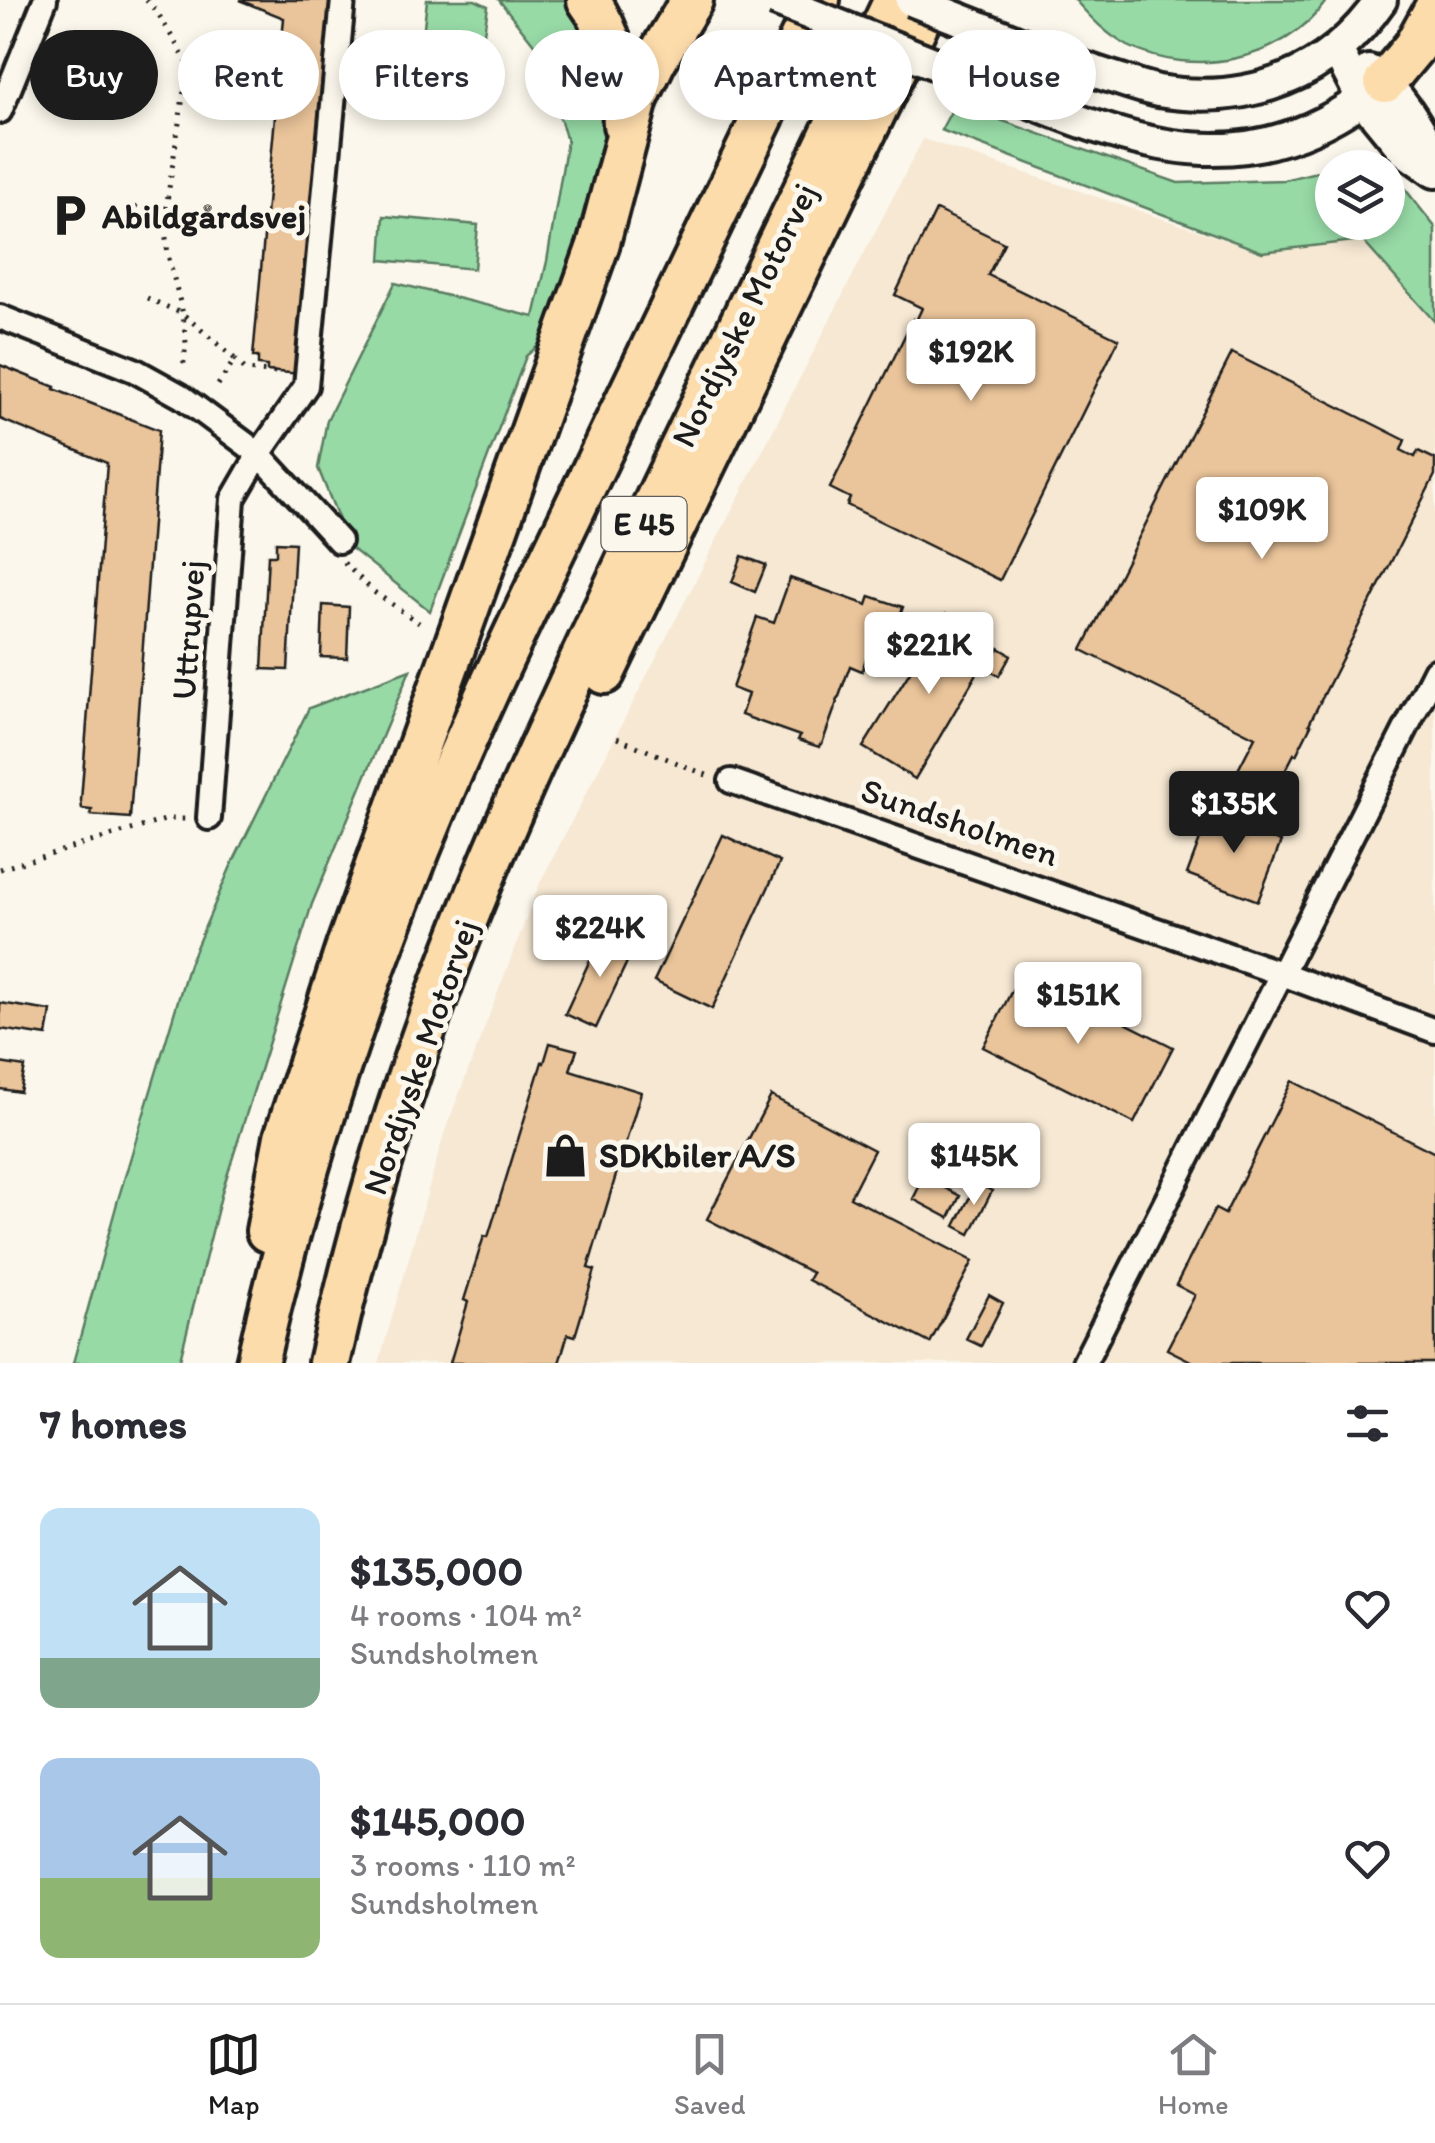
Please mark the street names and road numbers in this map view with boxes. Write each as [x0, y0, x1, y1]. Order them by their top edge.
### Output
street label: Nordjyske Motorvej [662, 176, 826, 454]
road number: E 45 [602, 497, 686, 551]
street label: Uttrupvej [162, 559, 214, 701]
street label: Sundsholmen [856, 769, 1064, 875]
street label: Nordjyske Motorvej [353, 914, 487, 1200]

